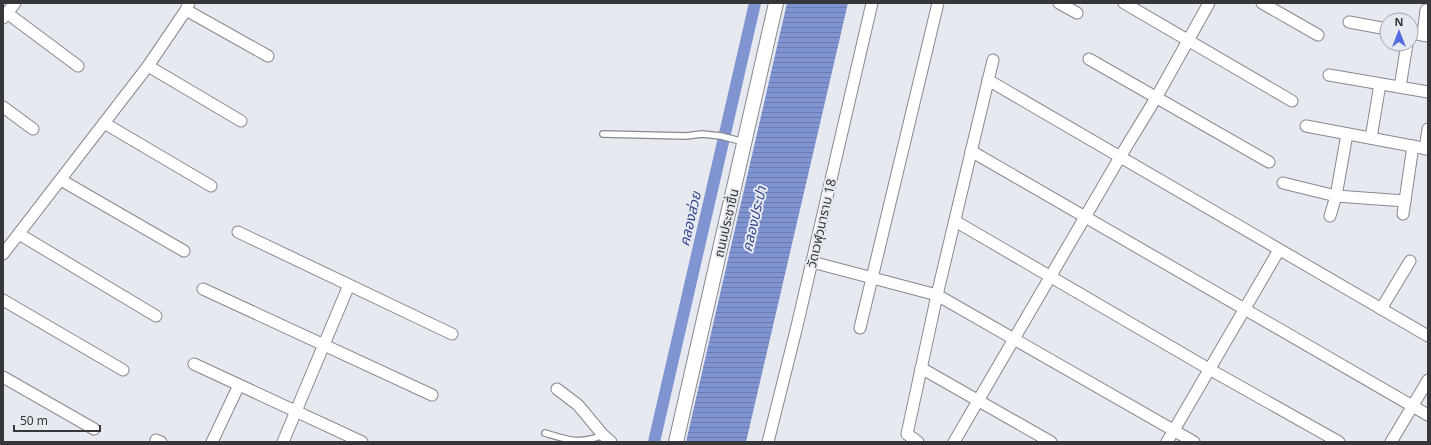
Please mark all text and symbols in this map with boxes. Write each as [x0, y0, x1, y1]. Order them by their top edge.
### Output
north arrow [1379, 12, 1419, 52]
text: N [1395, 14, 1403, 29]
street label: วัดเวฬุวนาราม 18 [802, 177, 840, 269]
water label: คลองประปา [737, 183, 771, 253]
street label: ถนนประชาชื่น [709, 187, 743, 259]
water label: คลองส่วย [674, 188, 705, 248]
scale bar [14, 407, 100, 433]
text: 50 m [20, 412, 48, 429]

